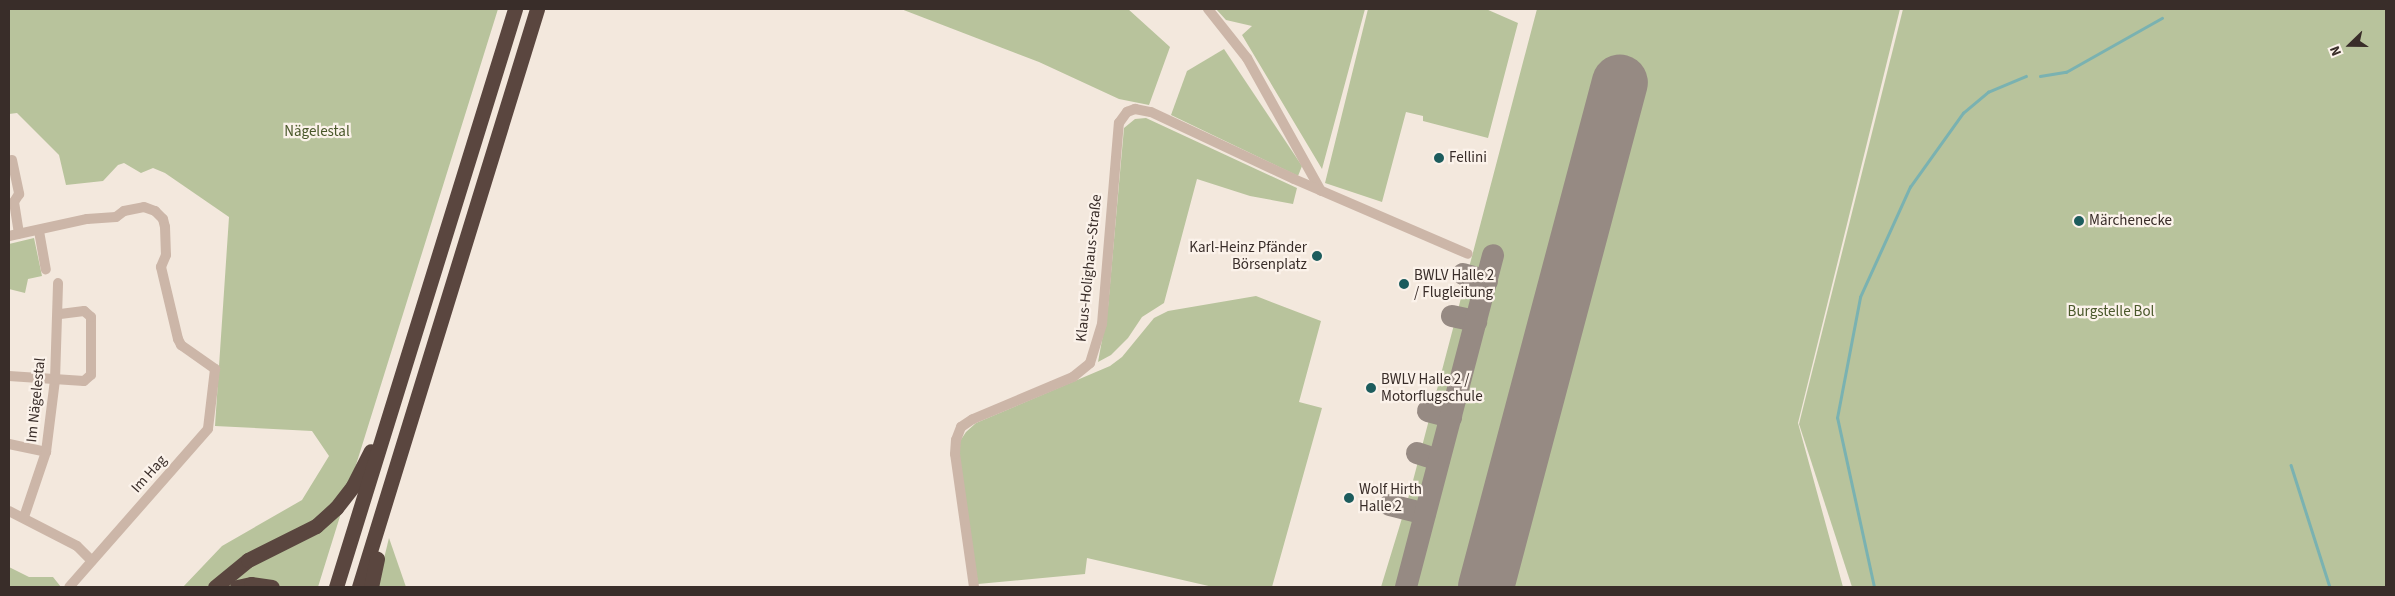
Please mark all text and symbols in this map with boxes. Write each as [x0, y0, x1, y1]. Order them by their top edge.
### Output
north arrow [2325, 20, 2375, 70]
text: N [2325, 43, 2347, 59]
park label: Nägelestal [284, 123, 350, 141]
place label: Fellini [1449, 149, 1487, 167]
marker: Fellini [1433, 152, 1445, 164]
street label: Klaus-Holighaus-Straße [1072, 193, 1106, 343]
place label: Märchenecke [2089, 212, 2172, 230]
marker: Märchenecke [2073, 215, 2085, 227]
place label: Karl-Heinz Pfänder Börsenplatz [1189, 238, 1307, 273]
marker: Karl-Heinz Pfänder Börsenplatz [1311, 250, 1323, 262]
place label: BWLV Halle 2 / Flugleitung [1414, 266, 1494, 301]
marker: BWLV Halle 2 / Flugleitung [1398, 278, 1410, 290]
park label: Burgstelle Bol [2068, 303, 2154, 321]
street label: Im Nägelestal [23, 357, 49, 443]
place label: BWLV Halle 2 / Motorflugschule [1381, 370, 1483, 405]
marker: BWLV Halle 2 / Motorflugschule [1365, 382, 1377, 394]
street label: Im Hag [127, 452, 171, 496]
place label: Wolf Hirth Halle 2 [1359, 480, 1422, 515]
marker: Wolf Hirth Halle 2 [1343, 492, 1355, 504]

